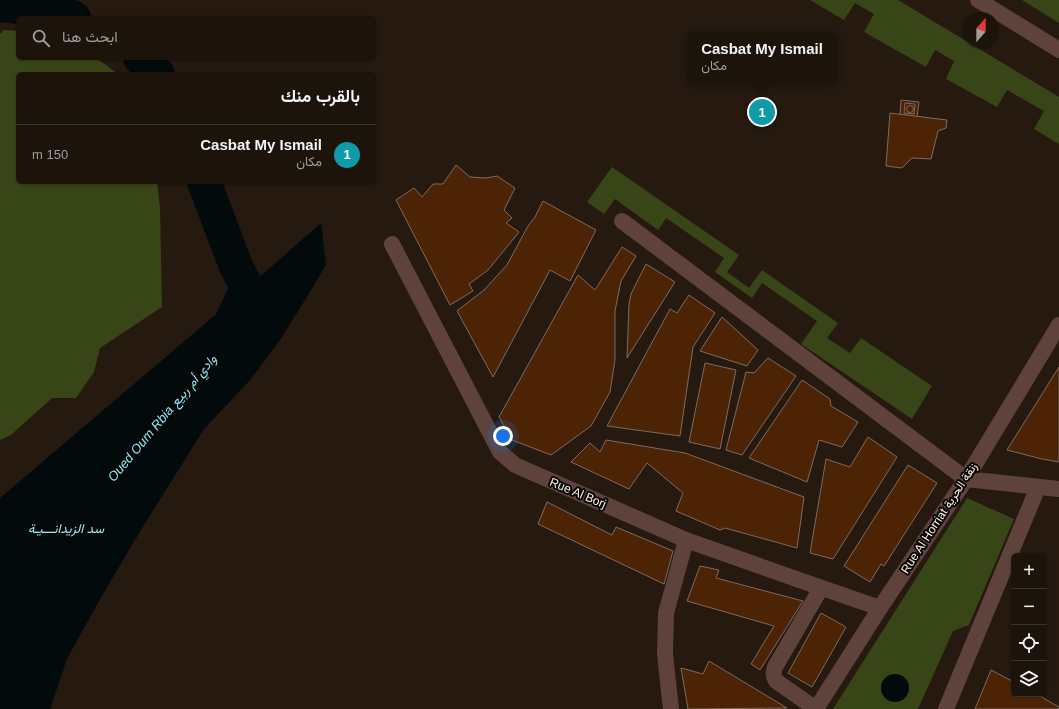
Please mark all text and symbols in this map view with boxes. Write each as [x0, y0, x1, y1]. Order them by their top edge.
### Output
north arrow [963, 12, 999, 48]
search box [16, 16, 376, 60]
icon: search [30, 27, 52, 49]
text: ابحث هنا [62, 28, 118, 45]
popup [687, 32, 837, 84]
text: Casbat My Ismail [701, 40, 823, 57]
text: مكان [701, 58, 727, 73]
text: بالقرب منك [281, 87, 360, 106]
pin: 1 [749, 97, 775, 127]
text: Casbat My Ismail [200, 136, 322, 153]
text: 150 m [32, 147, 68, 162]
text: 1 [343, 147, 351, 162]
text: مكان [296, 154, 322, 169]
water label: Oued Oum Rbia وادي أم ربيع [105, 351, 222, 486]
your location [493, 426, 513, 446]
street label: Rue Al Horriat زنقة الحرية [898, 460, 981, 577]
street label: Rue Al Borj [548, 475, 608, 511]
water label: سد الزيدانـــيـة [28, 521, 105, 537]
map controls [1011, 553, 1047, 697]
button: + [1011, 553, 1047, 589]
button: − [1011, 589, 1047, 625]
button: locate [1011, 625, 1047, 661]
button: layers [1011, 661, 1047, 697]

